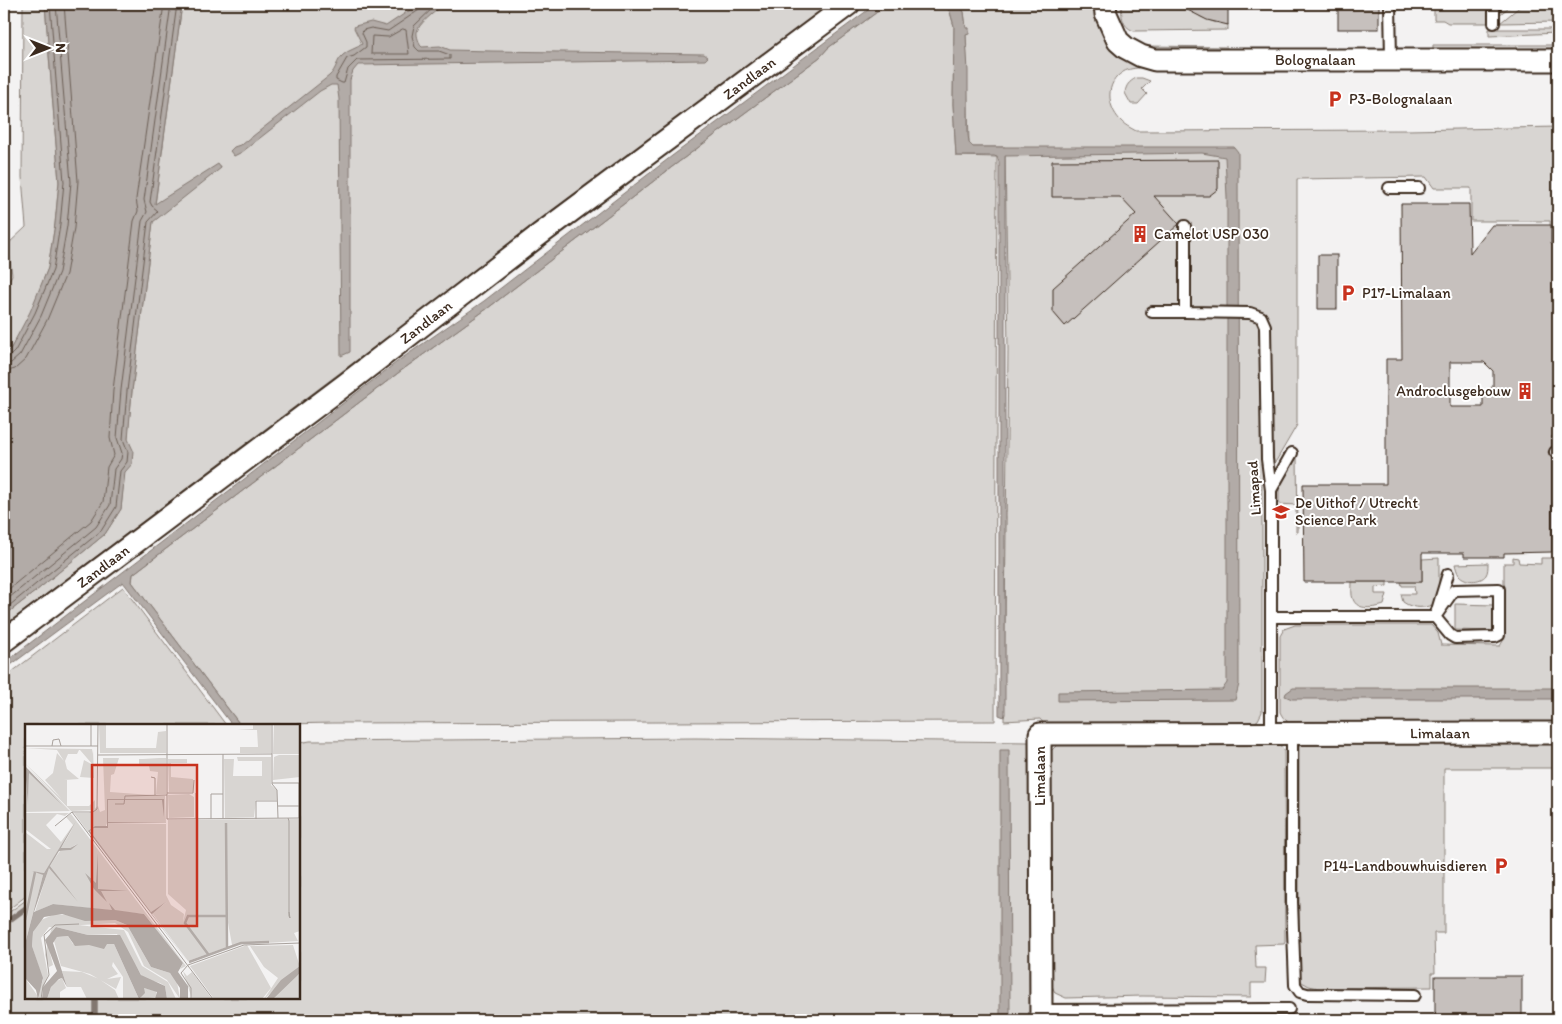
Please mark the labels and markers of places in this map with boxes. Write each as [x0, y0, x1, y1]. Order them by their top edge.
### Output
parking icon: P3-Bolognalaan [1325, 89, 1345, 109]
place label: P3-Bolognalaan [1349, 90, 1452, 108]
building icon: Camelot USP 030 [1130, 224, 1150, 244]
place label: Camelot USP 030 [1154, 225, 1269, 243]
parking icon: P17-Limalaan [1338, 283, 1358, 303]
place label: P17-Limalaan [1362, 284, 1451, 302]
building icon: Androclusgebouw [1515, 381, 1535, 401]
place label: Androclusgebouw [1396, 382, 1511, 400]
place label: De Uithof / Utrecht Science Park [1295, 494, 1418, 529]
school or university icon: De Uithof / Utrecht Science Park [1271, 502, 1291, 522]
parking icon: P14-Landbouwhuisdieren [1491, 856, 1511, 876]
place label: P14-Landbouwhuisdieren [1323, 857, 1487, 875]

